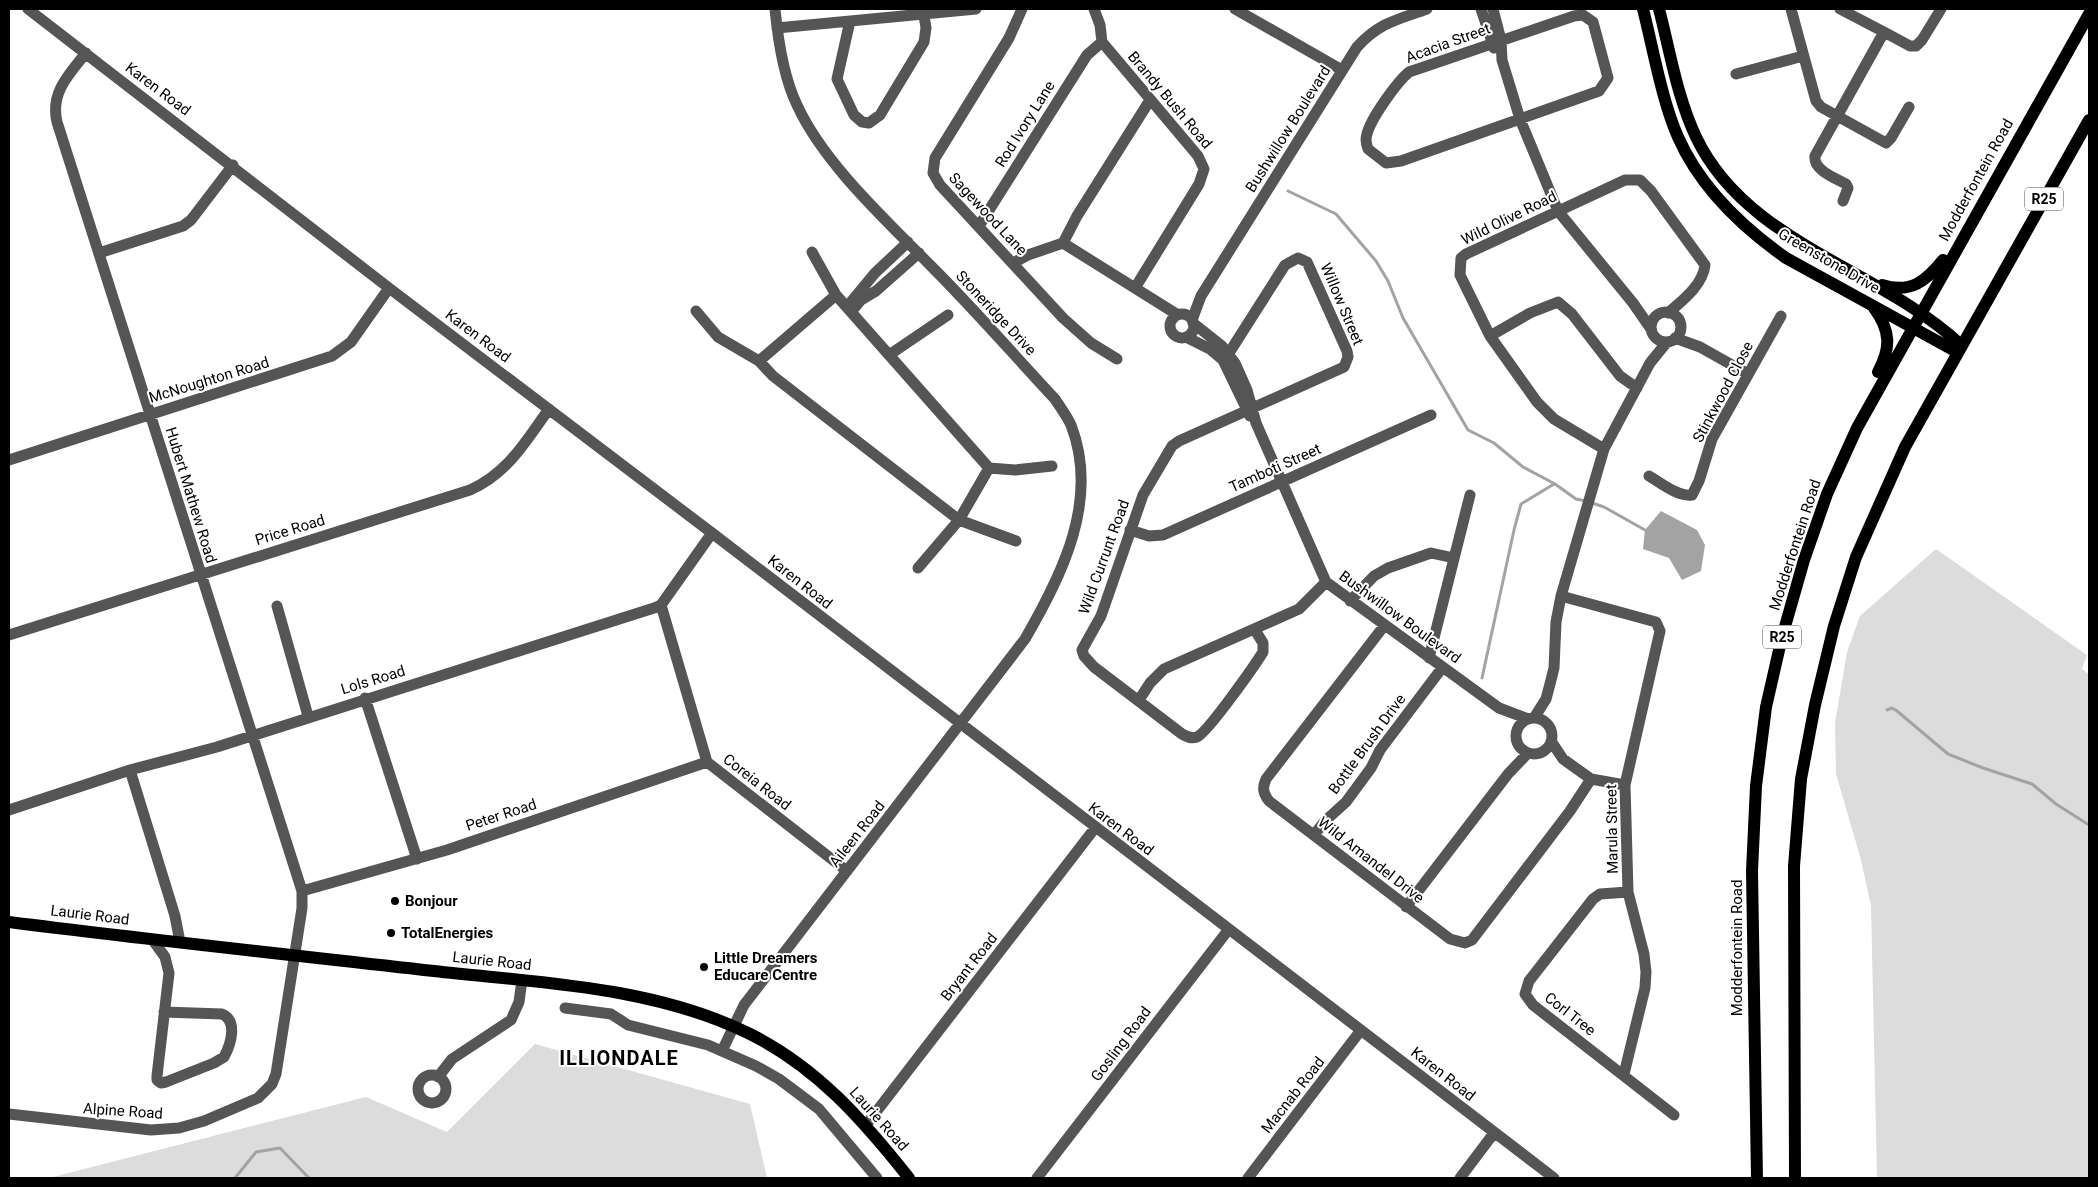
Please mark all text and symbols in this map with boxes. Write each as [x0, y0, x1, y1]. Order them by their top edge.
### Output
street label: Acacia Street [1403, 19, 1493, 67]
street label: Brandy Bush Road [1124, 48, 1216, 152]
street label: Karen Road [122, 59, 194, 119]
street label: Bushwillow Boulevard [1242, 62, 1334, 196]
street label: Rod Ivory Lane [991, 78, 1059, 170]
street label: Modderfontein Road [1935, 116, 2017, 244]
street label: Sagewood Lane [945, 169, 1031, 259]
street label: Wild Olive Road [1458, 187, 1560, 249]
road number: R25 [2025, 188, 2063, 210]
street label: Greenstone Drive [1775, 225, 1883, 297]
street label: Willow Street [1317, 260, 1367, 348]
street label: Stoneridge Drive [952, 267, 1040, 359]
street label: Karen Road [442, 306, 514, 366]
street label: Stinkwood Close [1689, 338, 1757, 445]
street label: McNoughton Road [147, 353, 271, 407]
street label: Hubert Mathew Road [162, 425, 220, 565]
street label: Tamboti Street [1226, 440, 1324, 496]
street label: Modderfontein Road [1765, 477, 1825, 613]
street label: Wild Currunt Road [1075, 497, 1133, 617]
street label: Price Road [253, 511, 327, 549]
street label: Karen Road [764, 551, 836, 613]
street label: Bushwillow Boulevard [1336, 567, 1464, 667]
road number: R25 [1763, 626, 1801, 649]
street label: Lols Road [339, 662, 407, 698]
street label: Bottle Brush Drive [1325, 690, 1409, 797]
street label: Coreia Road [719, 750, 795, 814]
street label: Marula Street [1602, 784, 1622, 874]
street label: Peter Road [463, 795, 539, 835]
street label: Aileen Road [825, 797, 889, 871]
street label: Karen Road [1085, 799, 1157, 859]
street label: Wild Amandel Drive [1314, 813, 1428, 907]
street label: Modderfontein Road [1728, 880, 1746, 1016]
place label: Bonjour [405, 892, 458, 910]
marker: Bonjour [389, 895, 401, 907]
street label: Laurie Road [50, 901, 130, 929]
place label: TotalEnergies [401, 924, 494, 942]
marker: TotalEnergies [385, 927, 397, 939]
street label: Bryant Road [937, 930, 1001, 1004]
street label: Laurie Road [452, 948, 532, 974]
place label: Little Dreamers Educare Centre [714, 949, 818, 984]
marker: Little Dreamers Educare Centre [698, 961, 710, 973]
street label: Corl Tree [1541, 989, 1599, 1040]
street label: Gosling Road [1087, 1003, 1155, 1085]
street label: Karen Road [1407, 1043, 1479, 1105]
district label: ILLIONDALE [559, 1046, 679, 1070]
street label: Macnab Road [1258, 1053, 1328, 1137]
street label: Laurie Road [846, 1083, 912, 1155]
street label: Alpine Road [83, 1099, 163, 1123]

